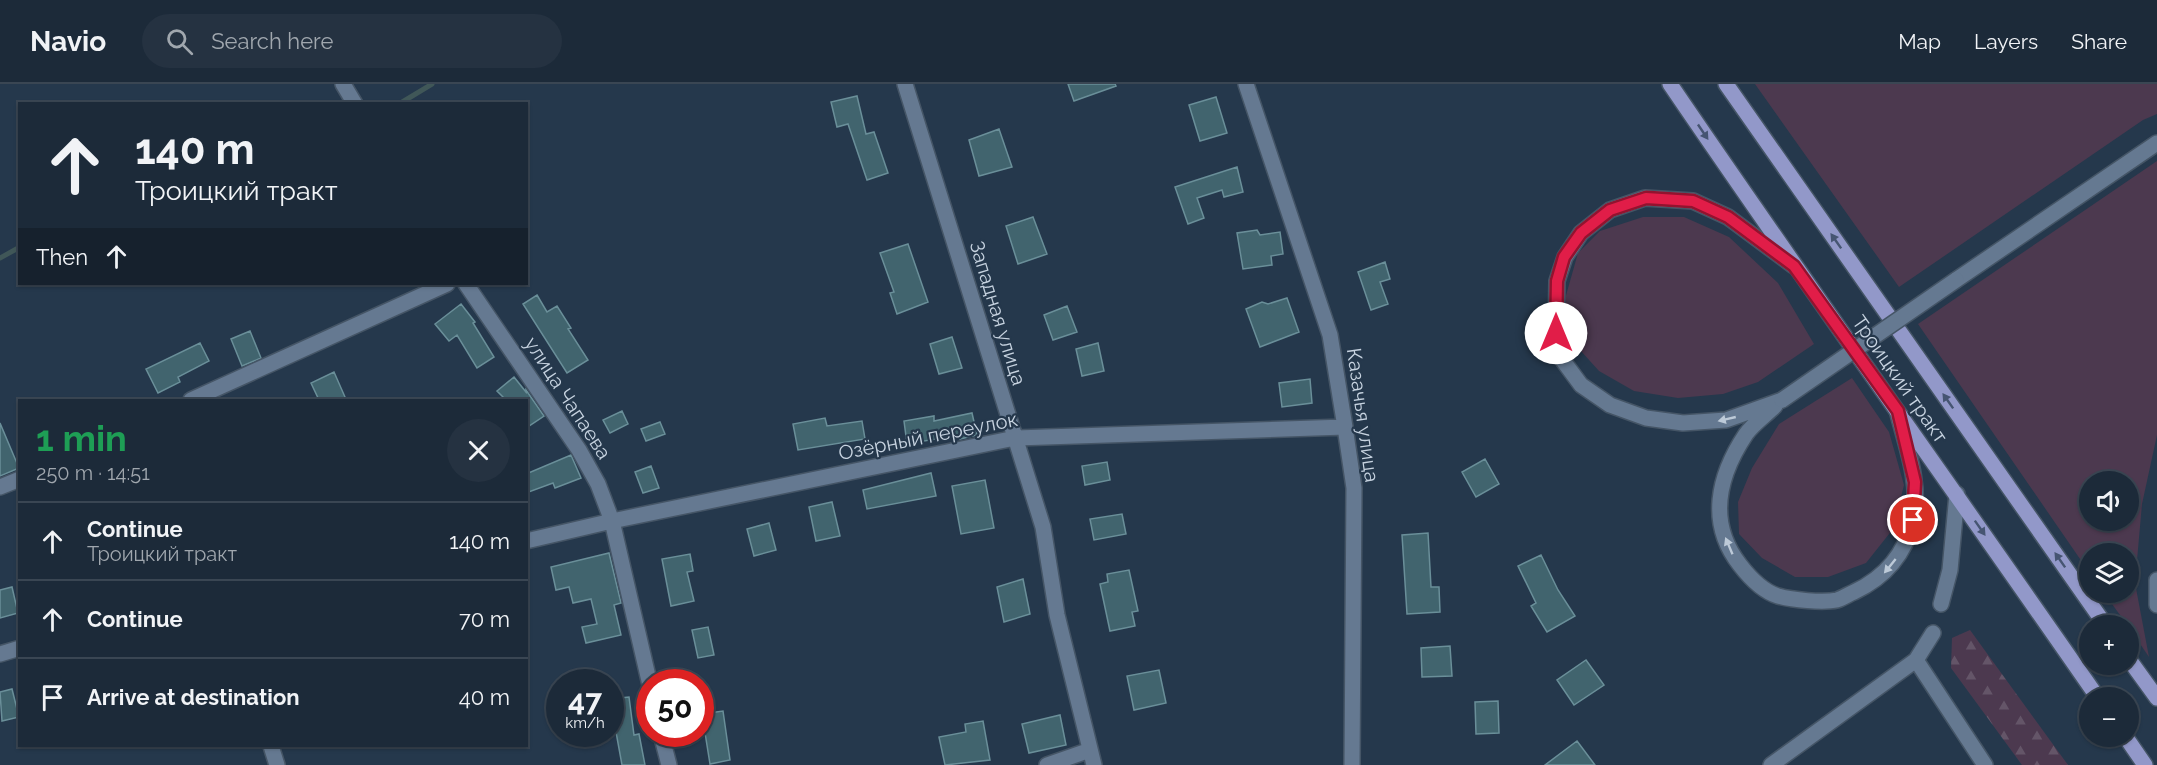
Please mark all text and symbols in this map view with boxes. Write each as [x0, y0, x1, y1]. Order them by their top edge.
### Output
search box [142, 14, 562, 68]
text: Navio [30, 25, 106, 58]
icon: search [163, 25, 196, 58]
text: Search here [211, 28, 333, 54]
text: Map [1898, 29, 1941, 54]
text: Layers [1974, 29, 2038, 54]
text: Share [2071, 29, 2127, 54]
one-way arrow [1697, 124, 1709, 140]
text: 140 m [135, 125, 255, 174]
icon: ahead [36, 126, 114, 204]
text: Троицкий тракт [135, 175, 338, 206]
one-way arrow [1831, 233, 1842, 249]
street label: Западная улица [965, 238, 1031, 388]
icon: ahead [100, 240, 133, 273]
text: Then [36, 244, 88, 270]
position arrow [1524, 301, 1588, 365]
street label: Троицкий тракт [1847, 311, 1953, 448]
street label: улица Чапаева [520, 332, 616, 464]
street label: Казачья улица [1342, 346, 1384, 484]
one-way arrow [1942, 393, 1954, 409]
street label: Озёрный переулок [836, 407, 1020, 465]
one-way arrow [1718, 414, 1736, 424]
text: 1 min [36, 417, 127, 459]
button: close [447, 419, 510, 482]
text: 250 m · 14:51 [36, 461, 150, 485]
map controls [2079, 471, 2139, 747]
button: sound [2079, 471, 2139, 531]
pin [1887, 494, 1938, 545]
icon: arrive [1896, 503, 1929, 536]
text: Continue [87, 516, 183, 542]
one-way arrow [1974, 519, 1986, 535]
icon: ahead [36, 525, 69, 558]
text: 140 m [449, 528, 510, 554]
one-way arrow [1724, 537, 1733, 554]
text: Троицкий тракт [87, 542, 237, 566]
button: layers [2079, 543, 2139, 603]
one-way arrow [2054, 553, 2066, 569]
one-way arrow [1883, 558, 1896, 574]
icon: ahead [36, 603, 69, 636]
text: Continue [87, 606, 183, 632]
text: 70 m [459, 606, 510, 632]
button: + [2079, 615, 2139, 675]
speed limit sign: 50 [636, 669, 714, 747]
icon: arrive [36, 681, 69, 714]
text: 47 [568, 683, 602, 718]
text: Arrive at destination [87, 684, 300, 710]
text: 40 m [459, 684, 510, 710]
button: − [2079, 687, 2139, 747]
text: km/h [565, 714, 605, 732]

